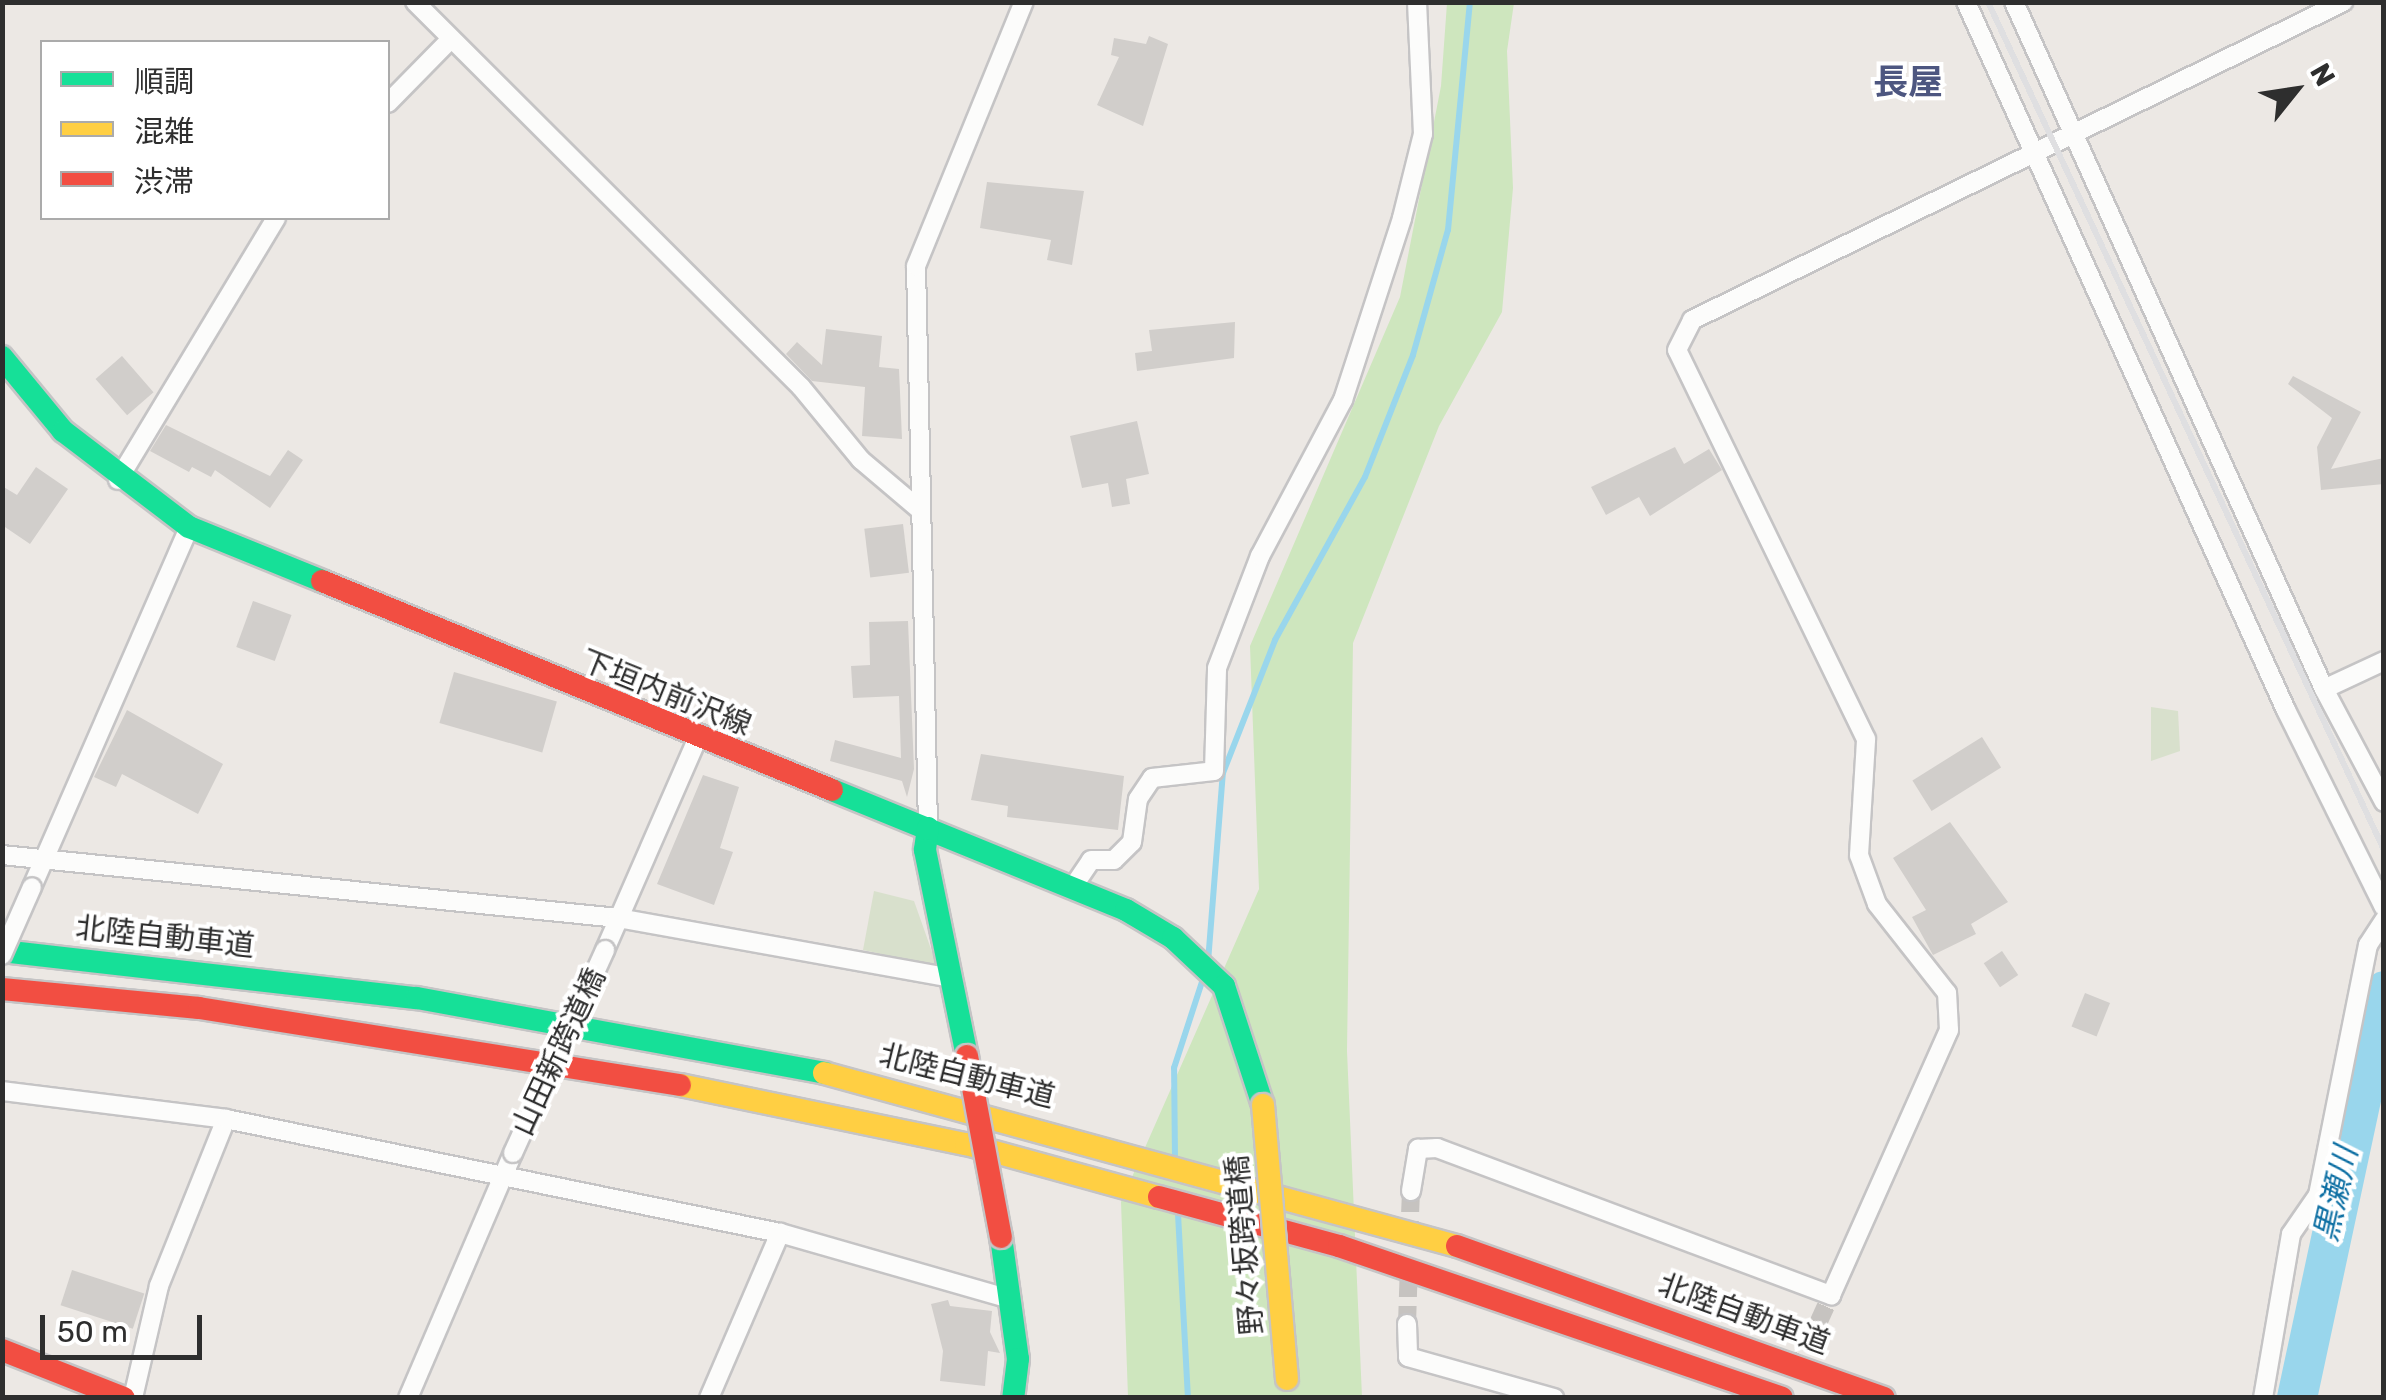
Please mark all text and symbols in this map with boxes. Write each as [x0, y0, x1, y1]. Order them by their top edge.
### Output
legend [40, 40, 390, 220]
north arrow [2246, 40, 2346, 140]
text: N [2303, 58, 2342, 92]
district label: 長屋 [1873, 61, 1943, 103]
text: 順調 [134, 64, 194, 100]
text: 混雑 [134, 114, 194, 150]
text: 渋滞 [134, 164, 194, 200]
street label: 下垣内前沢線 [576, 643, 756, 743]
street label: 北陸自動車道 [74, 910, 256, 964]
street label: 山田新跨道橋 [505, 963, 613, 1141]
street label: 北陸自動車道 [875, 1037, 1059, 1115]
water label: 黒瀬川 [2306, 1143, 2366, 1245]
street label: 野々坂跨道橋 [1219, 1154, 1271, 1336]
street label: 北陸自動車道 [1653, 1266, 1835, 1362]
scale bar [45, 1295, 208, 1357]
text: 50 m [57, 1314, 128, 1350]

